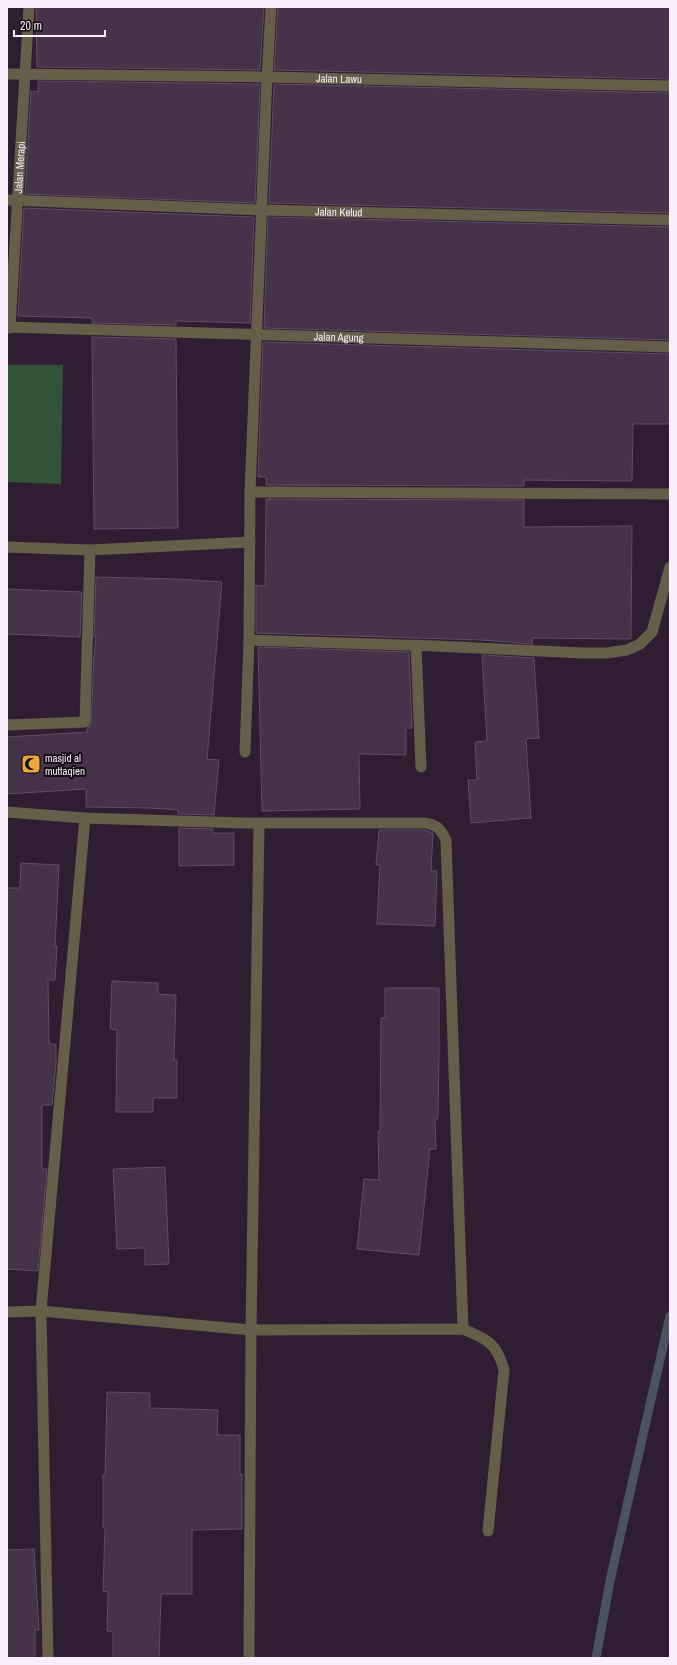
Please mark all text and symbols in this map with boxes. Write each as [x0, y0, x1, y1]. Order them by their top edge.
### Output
scale bar [14, 12, 105, 38]
text: 20 m [20, 18, 42, 34]
street label: Jalan Lawu [316, 71, 362, 86]
street label: Jalan Merapi [11, 141, 28, 194]
street label: Jalan Kelud [315, 204, 363, 219]
street label: Jalan Agung [314, 329, 364, 345]
place label: masjid al muttaqien [45, 751, 85, 778]
mosque icon: masjid al muttaqien [20, 753, 42, 775]

